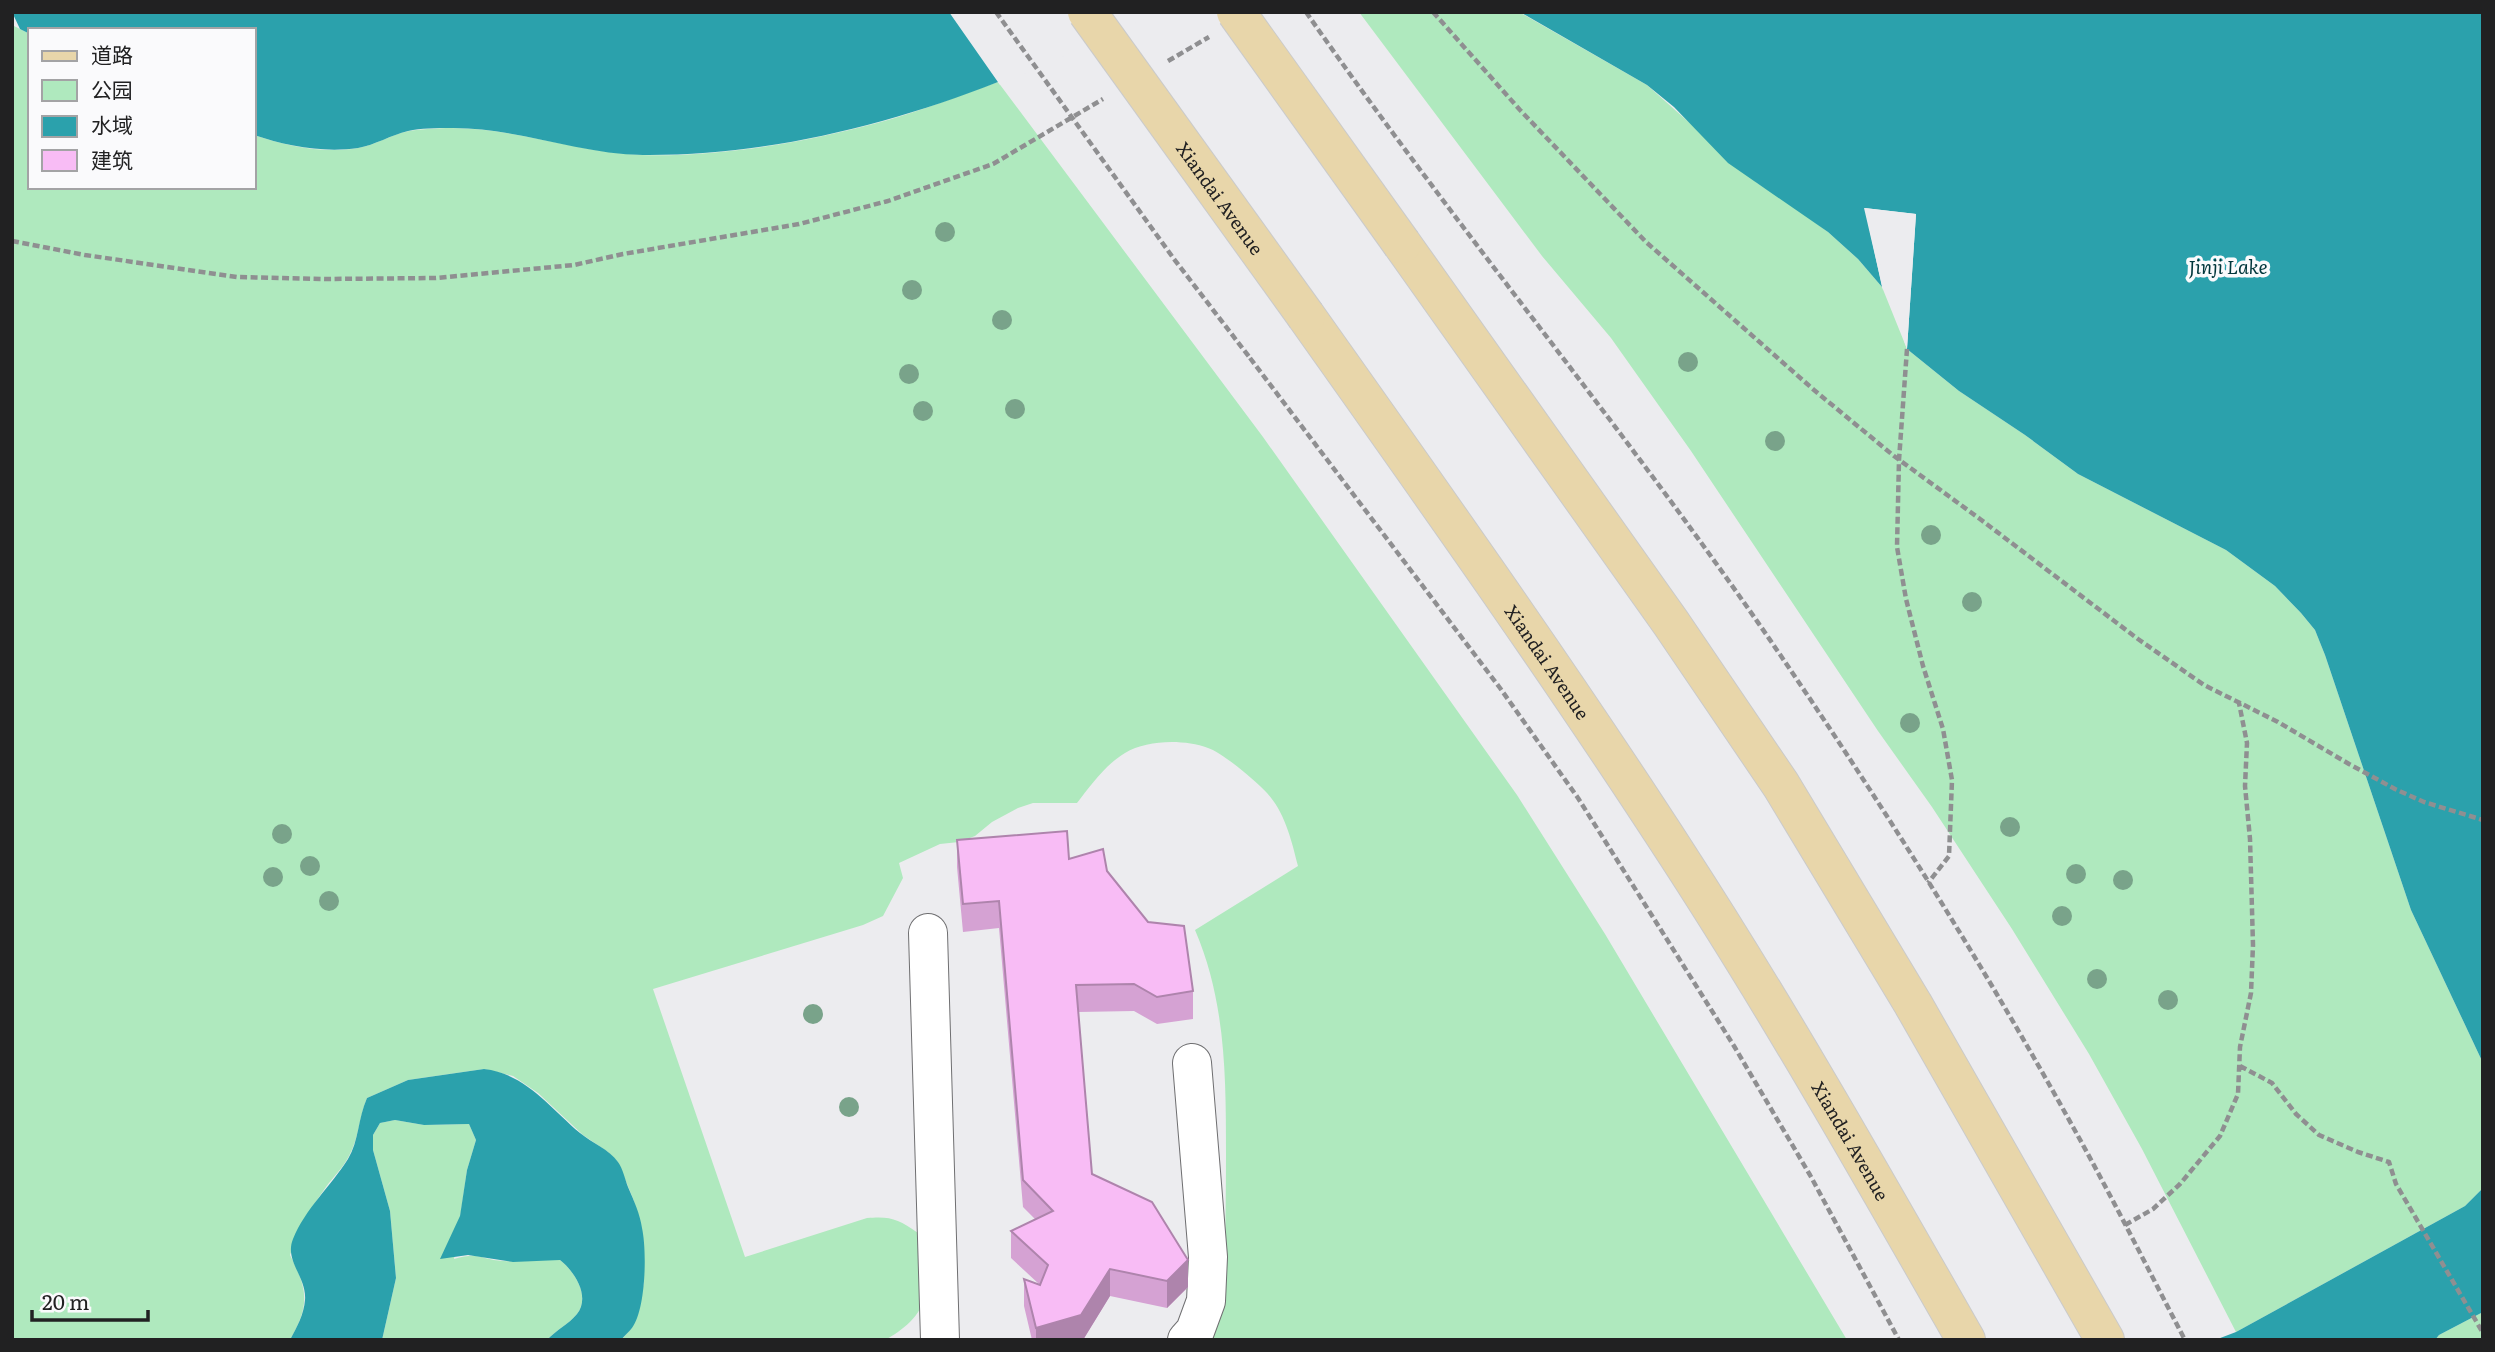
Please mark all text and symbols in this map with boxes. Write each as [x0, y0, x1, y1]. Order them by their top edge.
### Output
legend [28, 28, 256, 189]
text: 道路 [91, 38, 133, 69]
text: 公园 [91, 73, 133, 104]
text: 水域 [91, 108, 133, 139]
street label: Xiandai Avenue [1171, 136, 1271, 260]
text: 建筑 [91, 143, 133, 174]
water label: Jinji Lake [2188, 252, 2268, 280]
street label: Xiandai Avenue [1499, 599, 1597, 724]
street label: Xiandai Avenue [1806, 1076, 1897, 1205]
scale bar [32, 1278, 147, 1322]
text: 20 m [42, 1285, 89, 1316]

